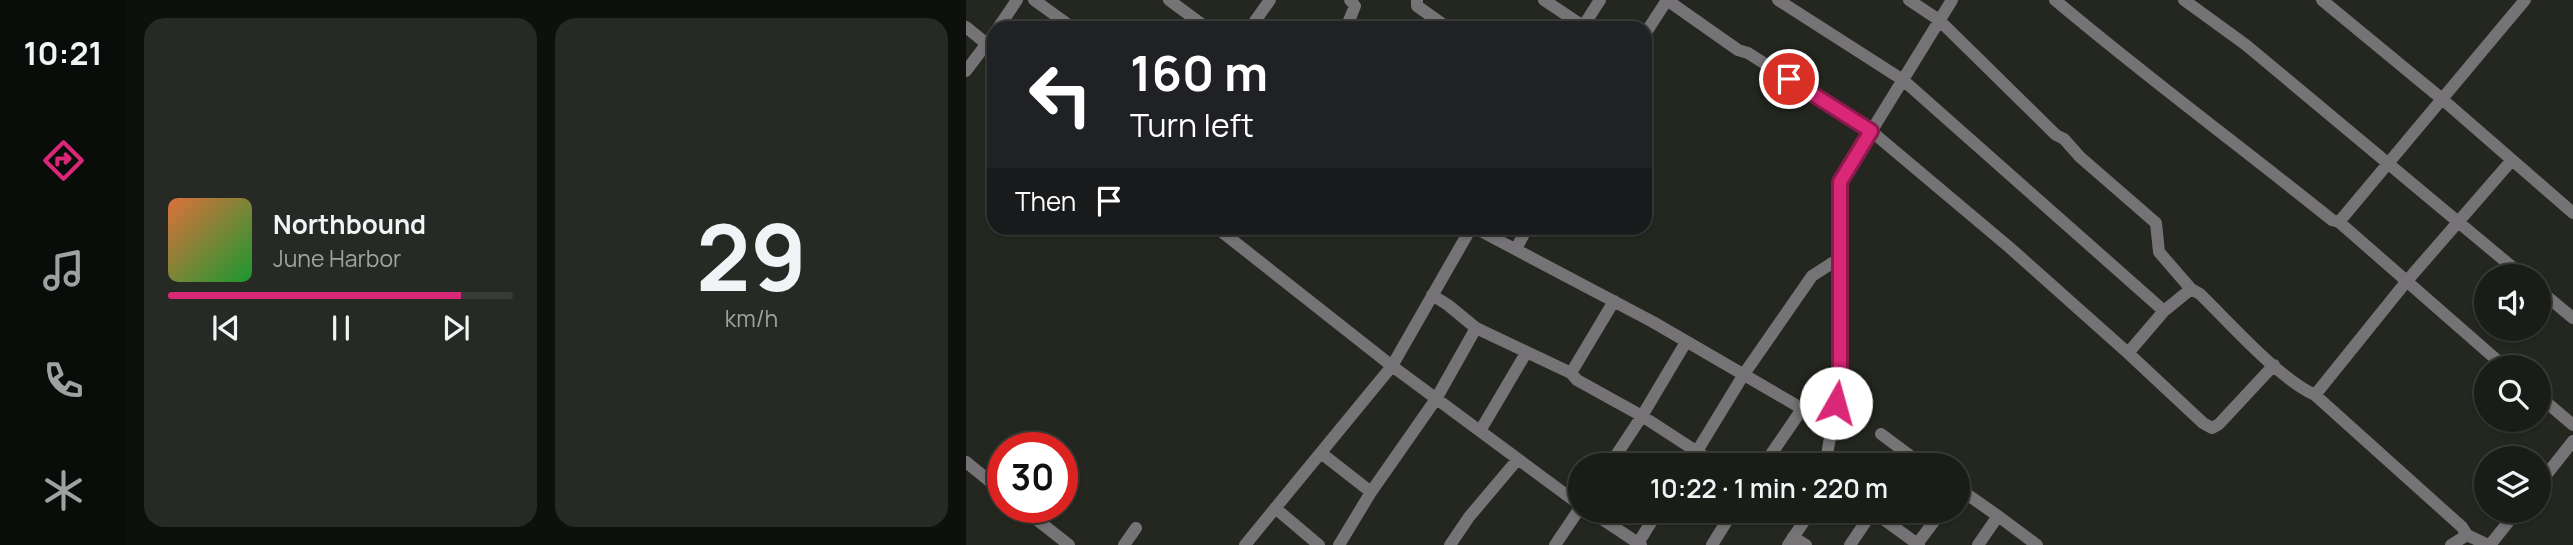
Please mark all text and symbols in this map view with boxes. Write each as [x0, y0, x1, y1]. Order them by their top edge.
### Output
text: 10:21 [23, 31, 103, 75]
text: 160 m [1130, 39, 1268, 106]
icon: left [1015, 49, 1106, 140]
pin [1759, 49, 1819, 109]
icon: arrive [1770, 60, 1808, 98]
text: Turn left [1130, 103, 1254, 147]
icon: directions [39, 136, 88, 185]
icon: arrive [1090, 182, 1128, 220]
text: Then [1015, 183, 1076, 219]
text: 29 [696, 194, 807, 318]
text: Northbound [273, 206, 426, 242]
text: June Harbor [273, 242, 401, 274]
icon: music [39, 246, 88, 295]
map controls [2474, 264, 2551, 523]
button: sound [2474, 264, 2551, 341]
text: km/h [725, 302, 778, 334]
icon: previous [207, 309, 245, 347]
icon: pause [322, 309, 360, 347]
icon: next [437, 309, 475, 347]
button: search [2474, 355, 2551, 432]
icon: phone [39, 356, 88, 405]
position arrow [1799, 366, 1873, 440]
speed limit sign: 30 [987, 432, 1078, 523]
button: layers [2474, 446, 2551, 523]
icon: climate [39, 466, 88, 515]
text: 10:22 · 1 min · 220 m [1650, 470, 1888, 506]

